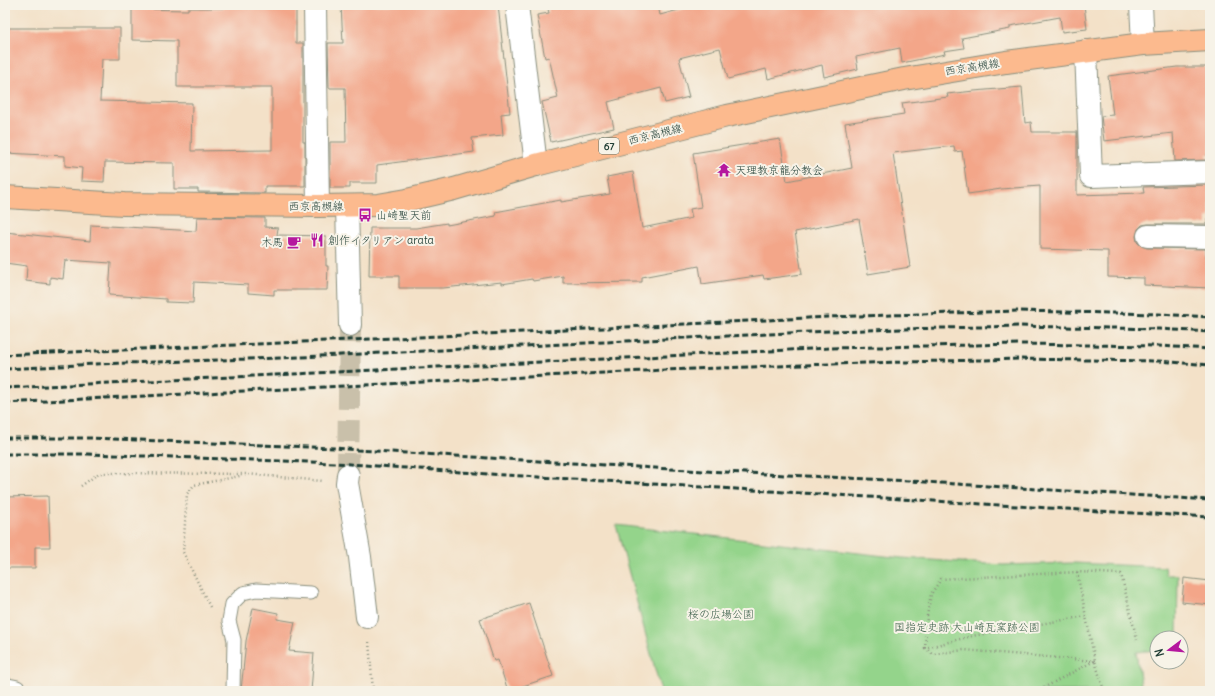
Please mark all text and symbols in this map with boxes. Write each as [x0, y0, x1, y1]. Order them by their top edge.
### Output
street label: 西京高槻線 [944, 56, 1000, 78]
street label: 西京高槻線 [627, 121, 683, 147]
road number: 67 [599, 138, 619, 154]
temple icon: 天理教京龍分教会 [716, 162, 732, 178]
place label: 天理教京龍分教会 [735, 163, 823, 177]
street label: 西京高槻線 [289, 199, 344, 213]
bus stop icon: 山崎聖天前 [357, 207, 373, 223]
place label: 山崎聖天前 [376, 208, 431, 222]
restaurant icon: 創作イタリアン arata [309, 232, 325, 248]
place label: 創作イタリアン arata [328, 233, 434, 247]
cafe icon: 木馬 [286, 234, 302, 250]
place label: 木馬 [261, 235, 283, 249]
park label: 桜の広場公園 [688, 607, 754, 621]
park label: 国指定史跡 大山崎瓦窯跡公園 [894, 620, 1040, 634]
north arrow [1149, 630, 1189, 670]
text: N [1152, 647, 1167, 658]

